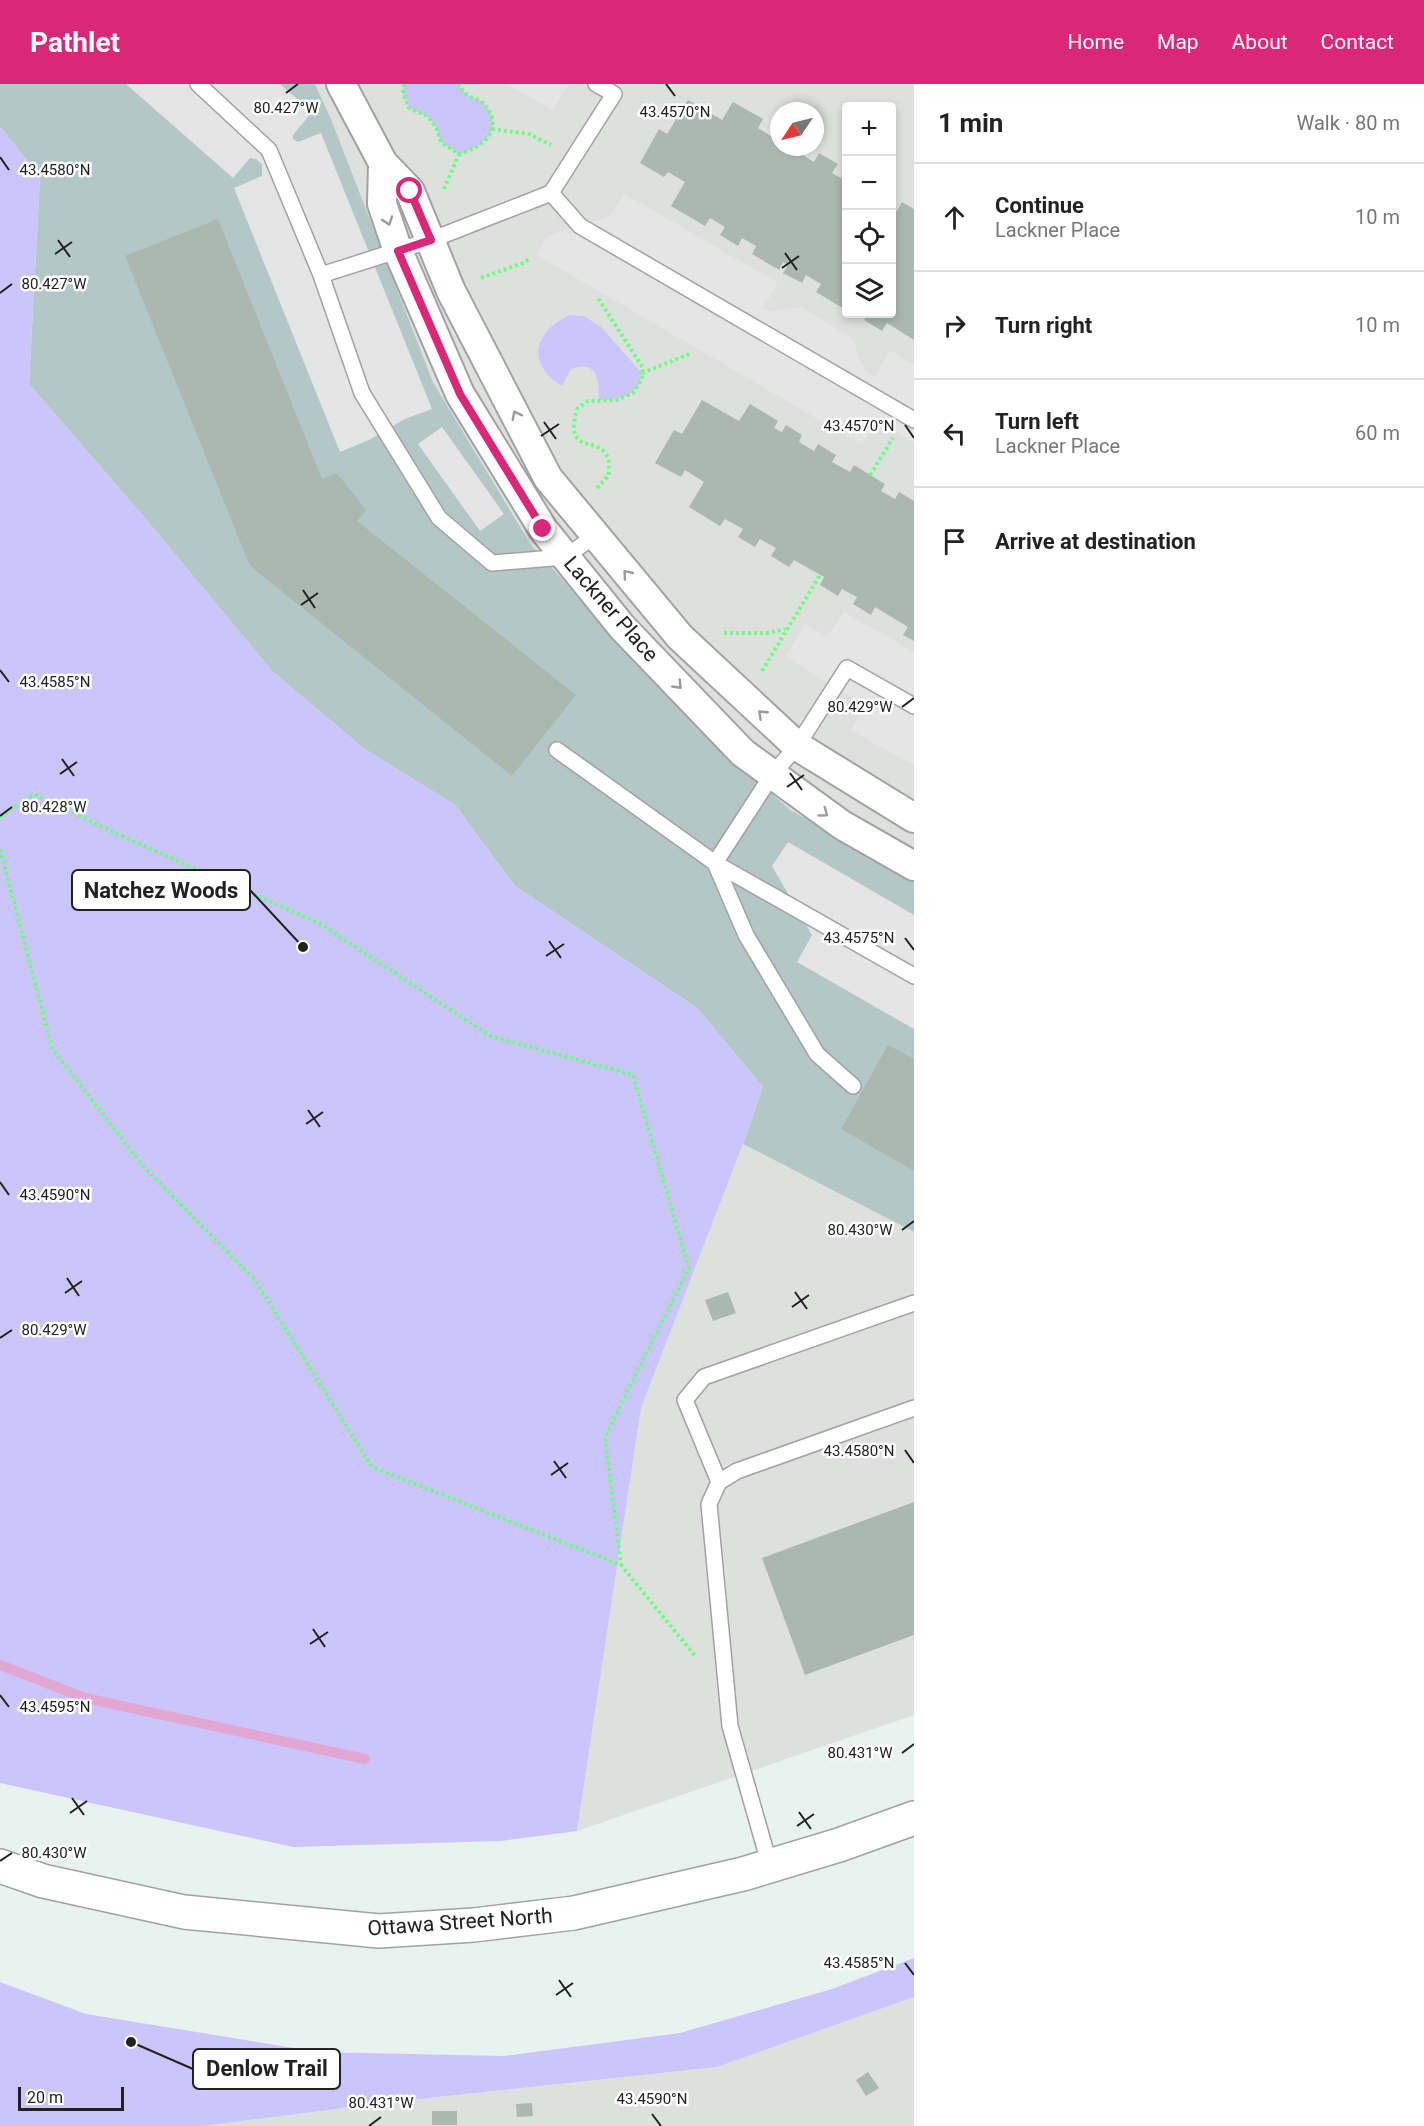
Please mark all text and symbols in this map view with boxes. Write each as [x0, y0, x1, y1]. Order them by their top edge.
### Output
text: Pathlet [30, 26, 120, 59]
text: Home [1068, 30, 1124, 54]
text: Map [1157, 30, 1199, 54]
text: About [1232, 30, 1288, 54]
text: Contact [1321, 30, 1394, 54]
text: 80.427°W [253, 99, 319, 117]
north arrow [770, 102, 824, 156]
map controls [842, 102, 896, 318]
button: + [842, 102, 896, 156]
text: 43.4570°N [640, 103, 710, 121]
text: 1 min [938, 108, 1003, 138]
text: Walk · 80 m [1297, 111, 1400, 135]
button: − [842, 156, 896, 210]
text: 43.4580°N [20, 161, 90, 179]
route start [396, 177, 422, 203]
text: Continue [995, 193, 1084, 218]
icon: ahead [938, 201, 971, 234]
text: 10 m [1355, 205, 1400, 229]
button: locate [842, 210, 896, 264]
one-way arrow [381, 215, 394, 226]
text: Lackner Place [995, 218, 1120, 242]
button: layers [842, 264, 896, 318]
text: 80.427°W [21, 275, 87, 293]
icon: right [938, 309, 971, 342]
text: Turn right [995, 313, 1092, 338]
text: 10 m [1355, 313, 1400, 337]
text: Turn left [995, 409, 1079, 434]
one-way arrow [511, 410, 523, 421]
text: 43.4570°N [824, 417, 894, 435]
icon: left [938, 417, 971, 450]
text: 60 m [1355, 421, 1400, 445]
text: Lackner Place [995, 434, 1120, 458]
route end [529, 515, 555, 541]
icon: arrive [938, 525, 971, 558]
text: Arrive at destination [995, 529, 1196, 554]
street label: Lackner Place [559, 552, 663, 666]
one-way arrow [624, 569, 635, 580]
text: 43.4585°N [20, 673, 90, 691]
one-way arrow [670, 677, 681, 688]
text: 80.429°W [827, 698, 893, 716]
one-way arrow [759, 710, 769, 721]
text: 80.428°W [21, 798, 87, 816]
one-way arrow [817, 805, 828, 816]
callout: Natchez Woods [72, 870, 250, 910]
text: Natchez Woods [84, 878, 238, 903]
text: 43.4575°N [824, 929, 894, 947]
text: 43.4590°N [20, 1186, 90, 1204]
text: 80.430°W [827, 1221, 893, 1239]
text: 80.429°W [21, 1321, 87, 1339]
text: 43.4580°N [824, 1442, 894, 1460]
text: 43.4595°N [20, 1698, 90, 1716]
text: 80.431°W [827, 1744, 893, 1762]
text: 80.430°W [21, 1844, 87, 1862]
street label: Ottawa Street North [367, 1904, 553, 1940]
text: 43.4585°N [824, 1954, 894, 1972]
callout: Denlow Trail [193, 2049, 340, 2089]
text: Denlow Trail [206, 2056, 328, 2081]
scale bar [18, 2084, 124, 2112]
text: 20 m [27, 2088, 63, 2107]
text: 43.4590°N [617, 2090, 687, 2108]
text: 80.431°W [348, 2094, 414, 2112]

